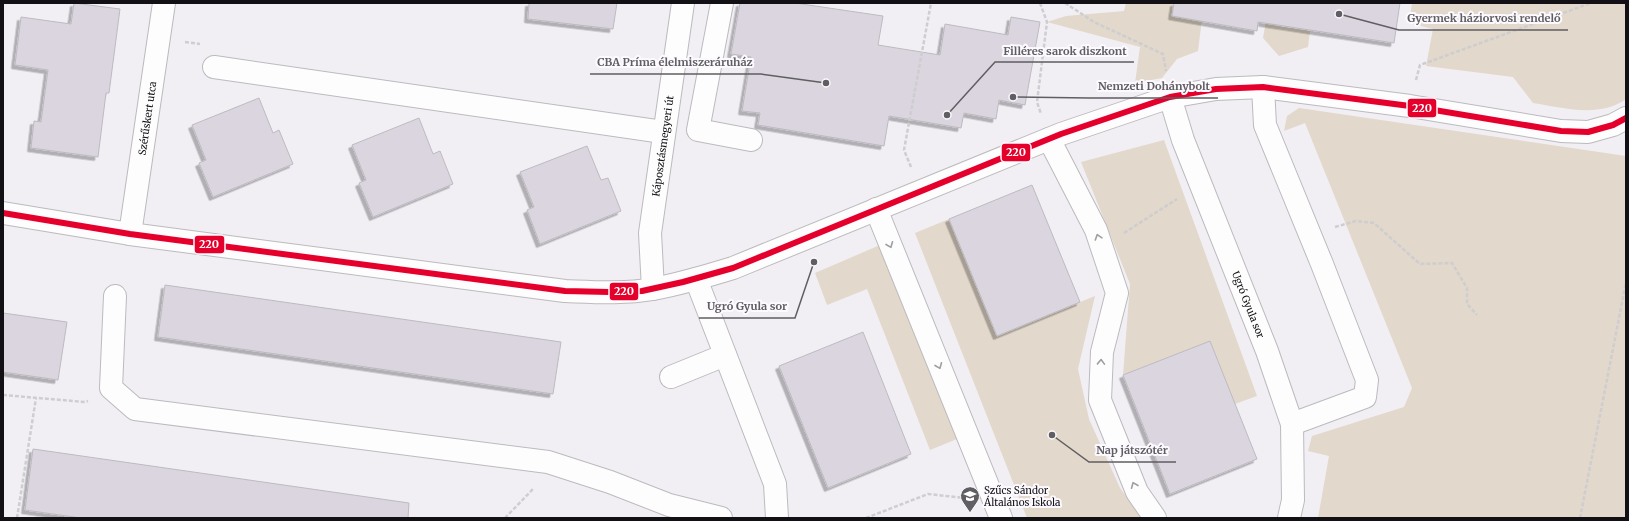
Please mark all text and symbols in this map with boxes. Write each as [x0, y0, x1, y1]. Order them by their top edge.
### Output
callout: Gyermek háziorvosi rendelő [1399, 7, 1568, 30]
text: Gyermek háziorvosi rendelő [1407, 11, 1561, 25]
callout: Filléres sarok diszkont [995, 39, 1134, 62]
text: Filléres sarok diszkont [1003, 44, 1127, 58]
callout: CBA Príma élelmiszeráruház [590, 51, 761, 74]
text: CBA Príma élelmiszeráruház [597, 55, 753, 69]
callout: Nemzeti Dohánybolt [1090, 75, 1218, 98]
text: Nemzeti Dohánybolt [1098, 79, 1211, 93]
street label: Szérűskert utca [136, 80, 159, 156]
street label: Káposztásmegyeri út [649, 95, 677, 197]
line badge: 220 [1407, 98, 1437, 118]
text: 220 [1412, 101, 1432, 115]
line badge: 220 [1001, 143, 1031, 162]
text: 220 [1006, 145, 1026, 159]
one-way arrow [1094, 234, 1103, 241]
line badge: 220 [194, 235, 225, 254]
text: 220 [199, 237, 219, 251]
one-way arrow [886, 242, 894, 249]
street label: Ugró Gyula sor [1229, 269, 1267, 341]
line badge: 220 [609, 282, 639, 301]
text: 220 [614, 284, 634, 298]
callout: Ugró Gyula sor [699, 295, 795, 318]
text: Ugró Gyula sor [707, 299, 787, 313]
one-way arrow [1097, 359, 1106, 365]
one-way arrow [935, 362, 943, 369]
callout: Nap játszótér [1089, 439, 1176, 462]
text: Nap játszótér [1096, 443, 1168, 457]
one-way arrow [1131, 482, 1139, 489]
place label: Szűcs Sándor Általános Iskola [983, 484, 1061, 509]
school or university icon: Szűcs Sándor Általános Iskola [959, 485, 981, 513]

